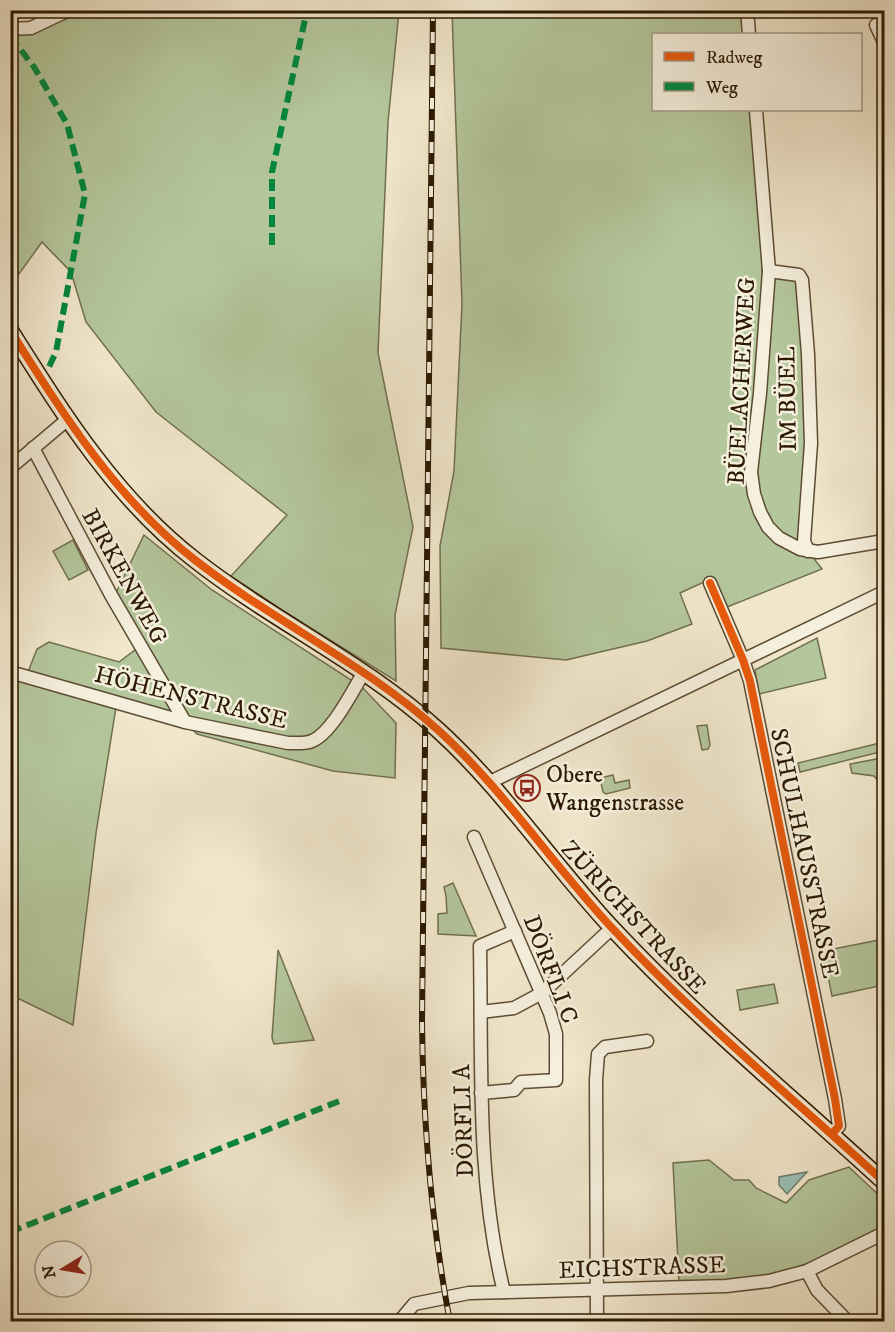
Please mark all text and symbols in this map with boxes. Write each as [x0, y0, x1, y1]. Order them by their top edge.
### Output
legend [652, 33, 862, 111]
text: Radweg [706, 47, 762, 69]
text: Weg [705, 77, 738, 99]
street label: BÜELACHERWEG [722, 276, 762, 486]
street label: IM BÜEL [772, 346, 804, 452]
street label: BIRKENWEG [75, 503, 174, 650]
street label: HÖHENSTRASSE [91, 660, 290, 736]
street label: SCHULHAUSSTRASSE [763, 725, 845, 981]
place label: Obere Wangenstrasse [545, 760, 684, 818]
bus stop icon: Obere Wangenstrasse [512, 773, 542, 803]
street label: ZÜRICHSTRASSE [554, 834, 712, 1001]
street label: DÖRFLI C [516, 911, 584, 1028]
street label: DÖRFLI A [447, 1063, 481, 1178]
north arrow [33, 1239, 93, 1299]
street label: EICHSTRASSE [558, 1250, 726, 1286]
text: N [38, 1263, 60, 1280]

